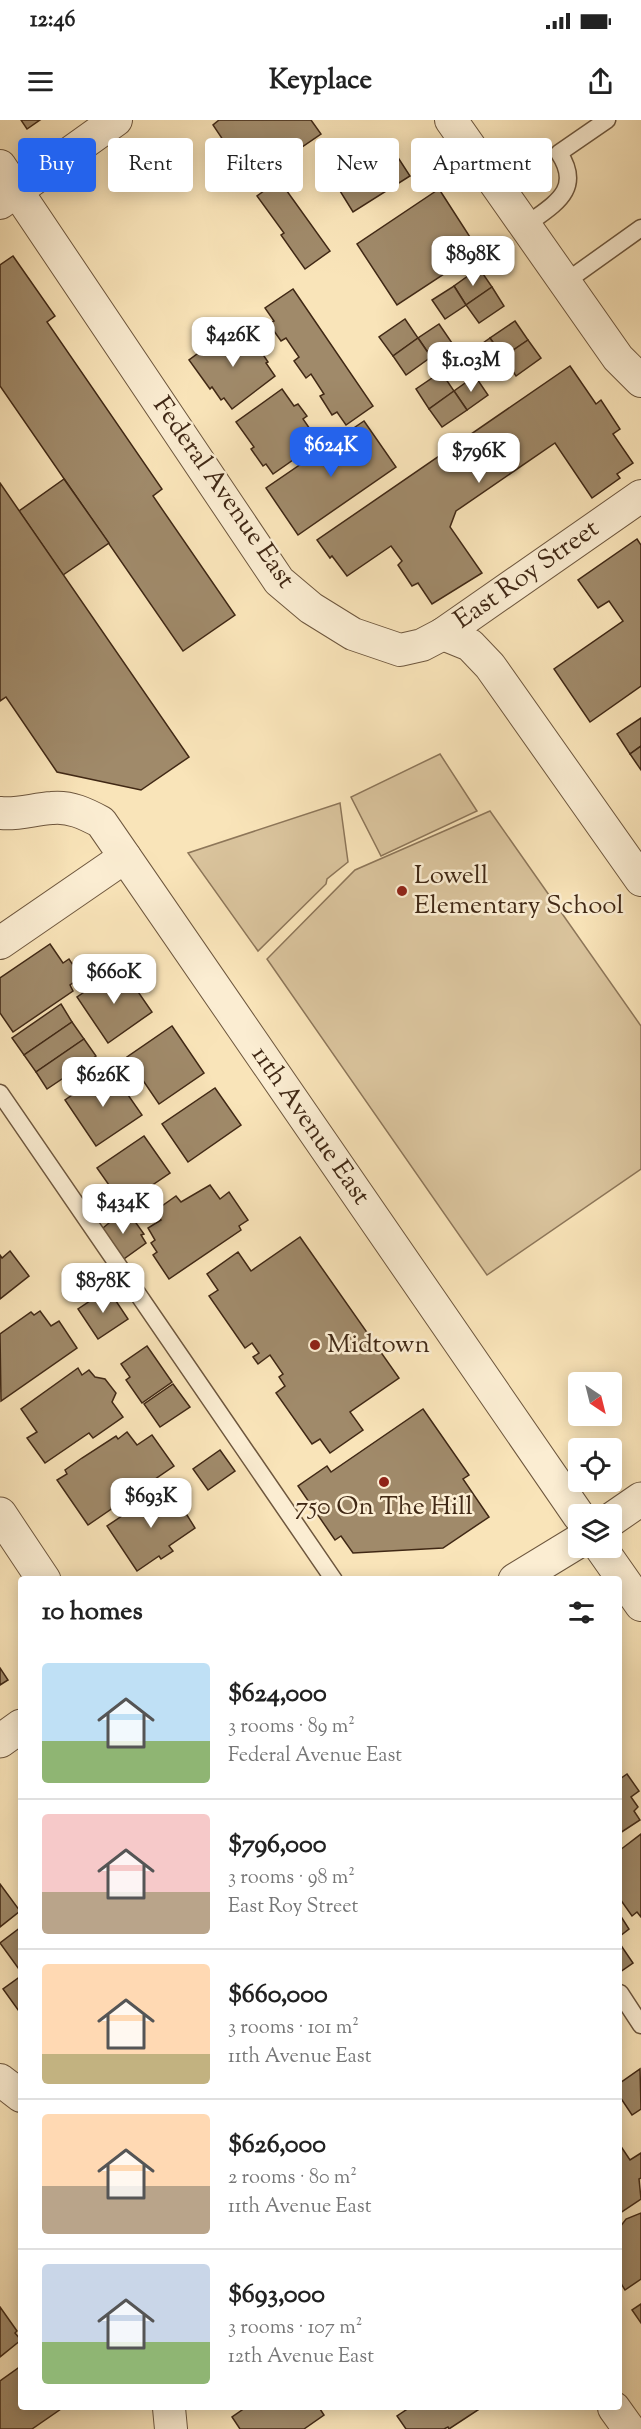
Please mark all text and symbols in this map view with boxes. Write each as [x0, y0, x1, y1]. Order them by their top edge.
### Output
text: 12:46 [30, 5, 75, 37]
text: Keyplace [269, 62, 372, 101]
icon: menu [24, 65, 57, 98]
icon: share [584, 65, 617, 98]
chip: Buy [18, 138, 96, 192]
chip: Rent [108, 138, 193, 192]
chip: Filters [205, 138, 303, 192]
chip: New [315, 138, 399, 192]
chip: Apartment [411, 138, 552, 192]
pin: $898K [431, 236, 515, 287]
text: $898K [446, 241, 500, 270]
pin: $426K [191, 317, 275, 368]
text: $426K [206, 322, 260, 351]
pin: $1.03M [422, 342, 520, 393]
text: $1.03M [442, 347, 501, 376]
street label: Federal Avenue East [143, 390, 303, 596]
pin: $624K [289, 427, 373, 478]
text: $624K [304, 432, 358, 461]
pin: $796K [437, 433, 521, 484]
text: $796K [452, 438, 506, 467]
street label: East Roy Street [447, 511, 607, 639]
place label: Lowell Elementary School [414, 858, 624, 925]
marker: Lowell Elementary School [395, 884, 409, 898]
pin: $660K [72, 954, 156, 1005]
text: $660K [86, 959, 142, 988]
street label: 11th Avenue East [241, 1039, 379, 1213]
pin: $626K [61, 1057, 145, 1108]
text: $626K [76, 1062, 130, 1091]
pin: $434K [81, 1184, 165, 1235]
text: $434K [96, 1189, 150, 1218]
pin: $878K [61, 1263, 145, 1314]
text: $878K [75, 1268, 131, 1297]
place label: Midtown [327, 1327, 430, 1364]
marker: Midtown [308, 1338, 322, 1352]
north arrow [568, 1372, 622, 1426]
map controls [568, 1372, 622, 1558]
button: locate [568, 1438, 622, 1492]
marker: 750 On The Hill [377, 1475, 391, 1489]
pin: $693K [109, 1478, 193, 1529]
text: $693K [125, 1483, 177, 1512]
place label: 750 On The Hill [295, 1489, 473, 1526]
button: layers [568, 1504, 622, 1558]
text: 10 homes [42, 1594, 143, 1631]
icon: filters [565, 1596, 598, 1629]
text: $624,000 [228, 1676, 327, 1713]
icon: home [90, 1687, 162, 1759]
text: 3 rooms · 89 m² [228, 1713, 355, 1742]
text: Federal Avenue East [228, 1742, 402, 1771]
text: $796,000 [228, 1827, 326, 1864]
icon: home [90, 1838, 162, 1910]
text: 3 rooms · 98 m² [228, 1864, 355, 1893]
text: East Roy Street [228, 1893, 358, 1922]
text: $660,000 [228, 1977, 328, 2014]
icon: home [90, 1988, 162, 2060]
text: 3 rooms · 101 m² [228, 2014, 359, 2043]
text: 11th Avenue East [228, 2043, 372, 2072]
text: $626,000 [228, 2127, 326, 2164]
icon: home [90, 2138, 162, 2210]
text: 2 rooms · 80 m² [228, 2164, 357, 2193]
text: 11th Avenue East [228, 2193, 372, 2222]
text: $693,000 [228, 2277, 325, 2314]
icon: home [90, 2288, 162, 2360]
text: 3 rooms · 107 m² [228, 2314, 362, 2343]
text: 12th Avenue East [228, 2343, 374, 2372]

